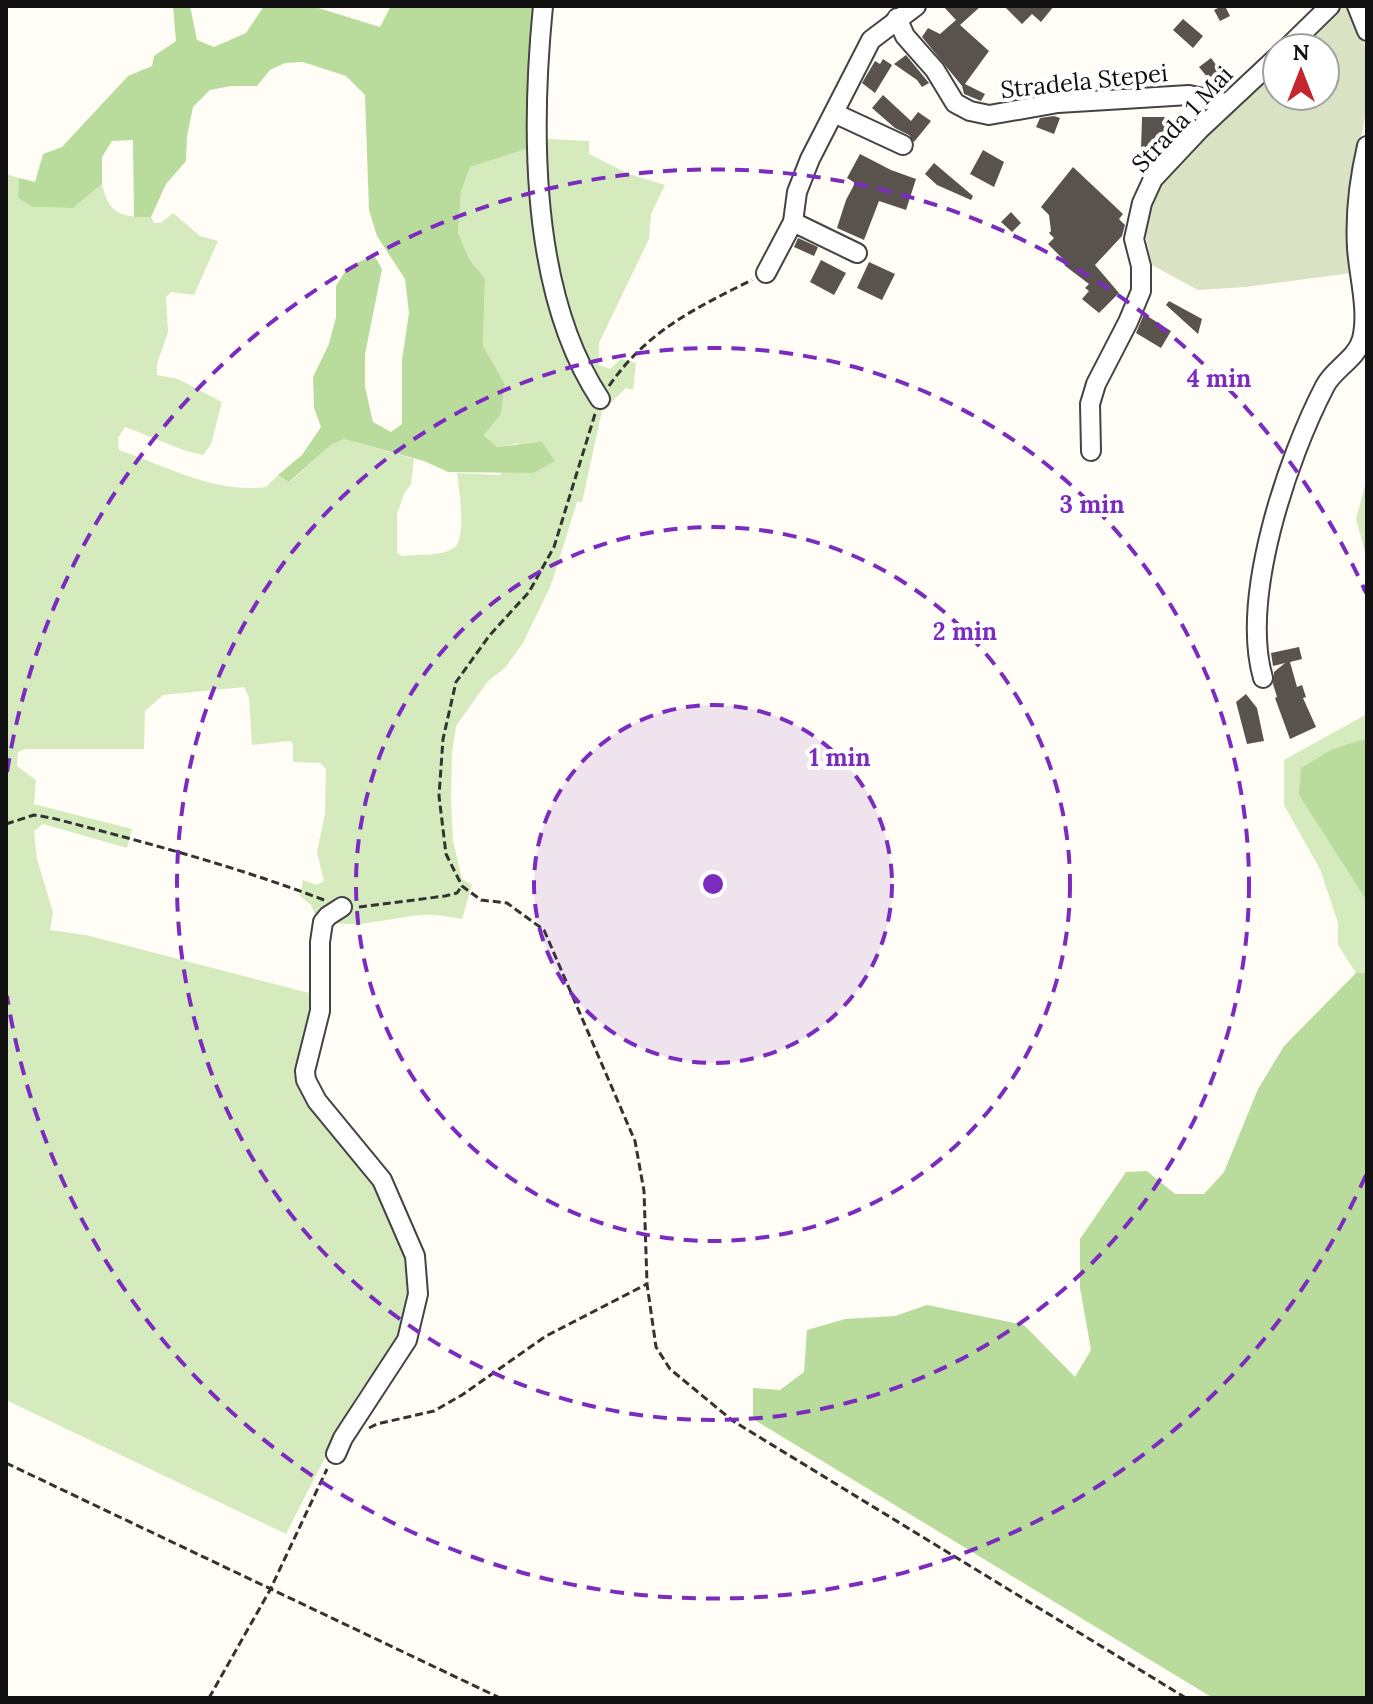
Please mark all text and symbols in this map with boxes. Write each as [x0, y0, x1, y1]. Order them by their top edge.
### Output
north arrow [1261, 32, 1341, 112]
text: N [1292, 38, 1310, 66]
street label: Stradela Stepei [999, 57, 1169, 105]
street label: Strada 1 Mai [1125, 59, 1239, 179]
text: 4 min [1187, 363, 1251, 394]
text: 3 min [1060, 489, 1125, 520]
text: 2 min [933, 616, 997, 647]
text: 1 min [809, 742, 871, 773]
centre of rings [699, 870, 727, 898]

